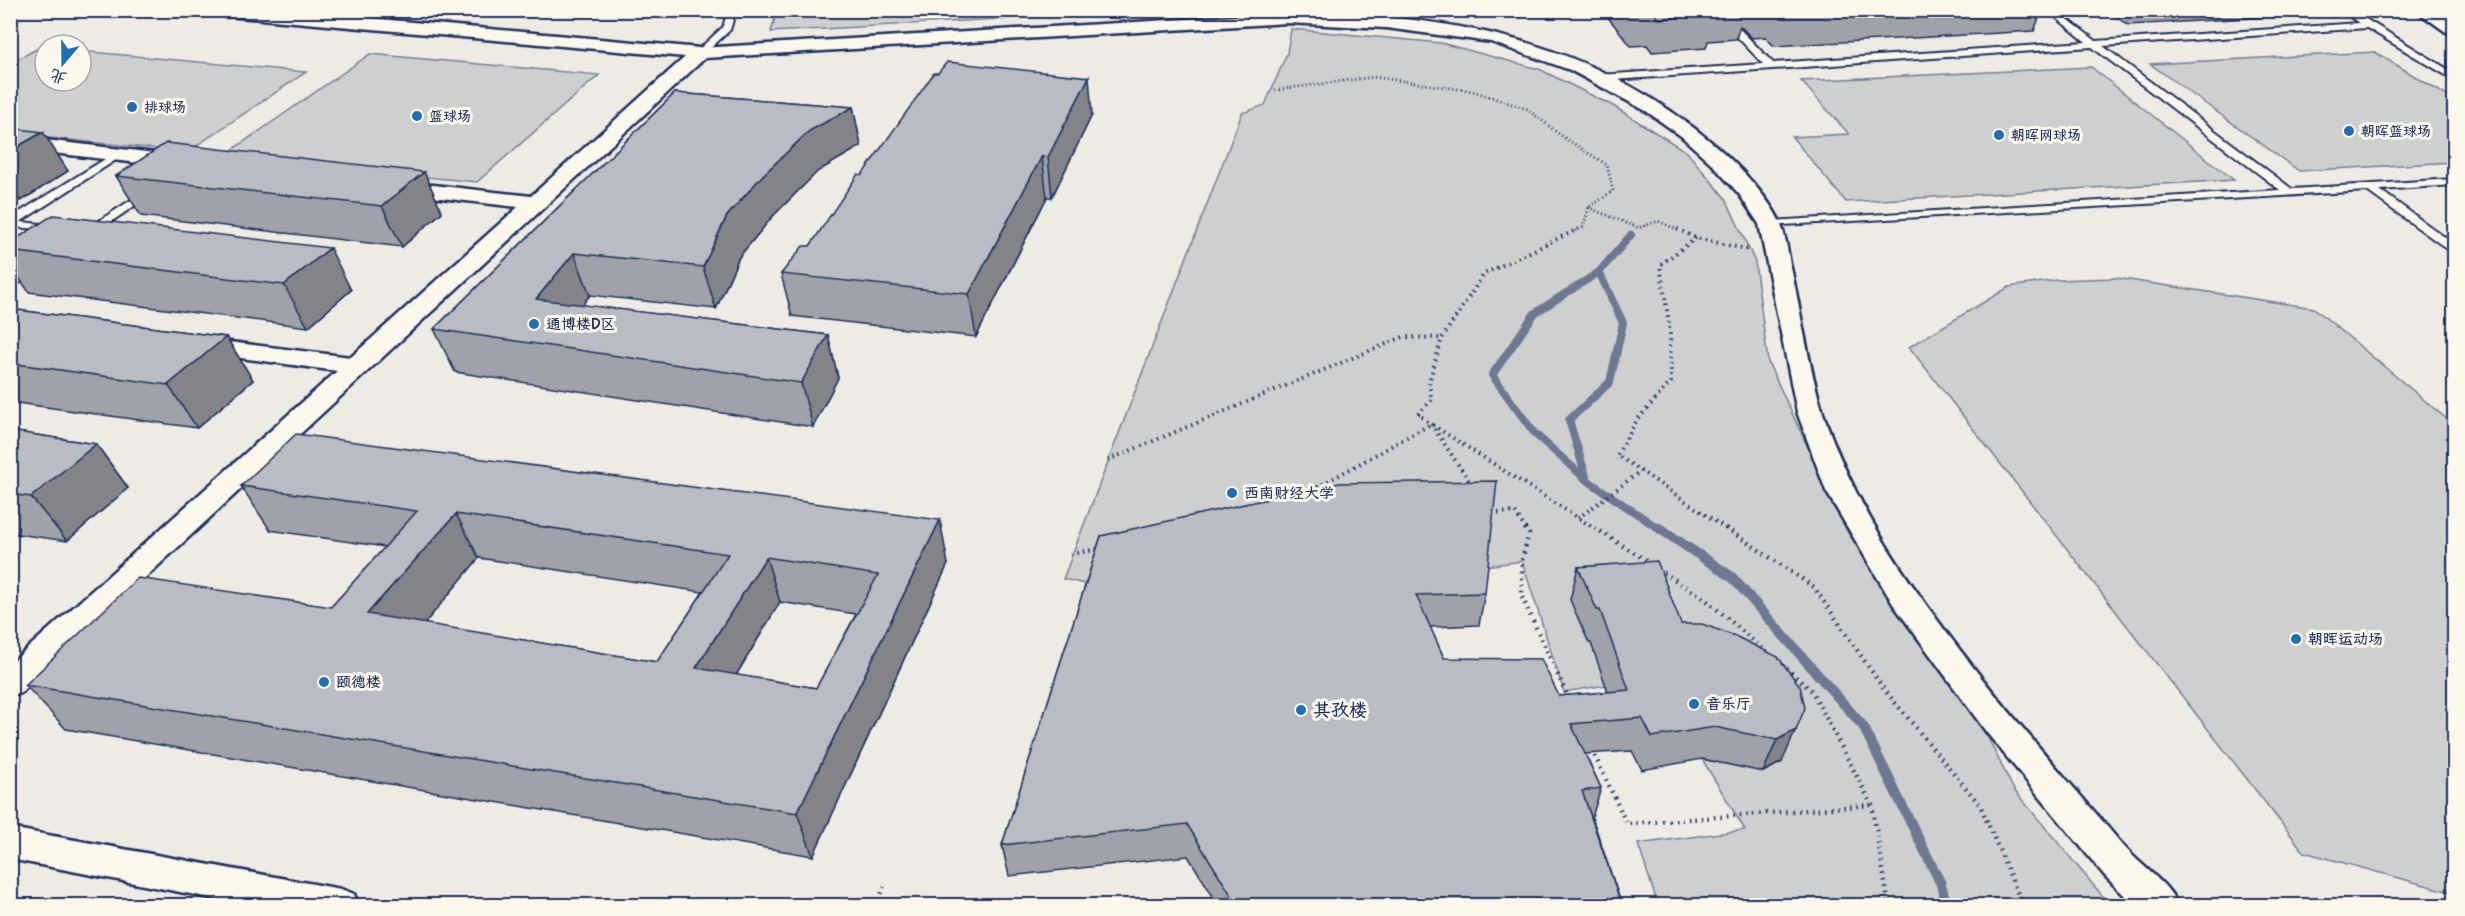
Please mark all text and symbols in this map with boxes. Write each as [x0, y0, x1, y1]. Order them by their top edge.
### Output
north arrow [33, 33, 93, 93]
text: 北 [47, 64, 69, 88]
place label: 排球场 [144, 99, 186, 116]
marker: 排球场 [125, 100, 139, 114]
place label: 篮球场 [429, 108, 471, 125]
marker: 篮球场 [410, 109, 424, 123]
place label: 朝晖篮球场 [2361, 123, 2431, 140]
marker: 朝晖篮球场 [2342, 124, 2356, 138]
place label: 朝晖网球场 [2011, 127, 2081, 144]
marker: 朝晖网球场 [1992, 128, 2006, 142]
place label: 通博楼D区 [546, 315, 615, 334]
marker: 通博楼D区 [527, 317, 541, 331]
place label: 西南财经大学 [1244, 484, 1334, 503]
marker: 西南财经大学 [1225, 486, 1239, 500]
place label: 朝晖运动场 [2308, 630, 2383, 649]
marker: 朝晖运动场 [2289, 632, 2303, 646]
place label: 颐德楼 [336, 673, 381, 692]
marker: 颐德楼 [317, 675, 331, 689]
place label: 音乐厅 [1706, 695, 1751, 714]
marker: 音乐厅 [1687, 697, 1701, 711]
place label: 其孜楼 [1313, 699, 1367, 722]
marker: 其孜楼 [1294, 703, 1308, 717]

